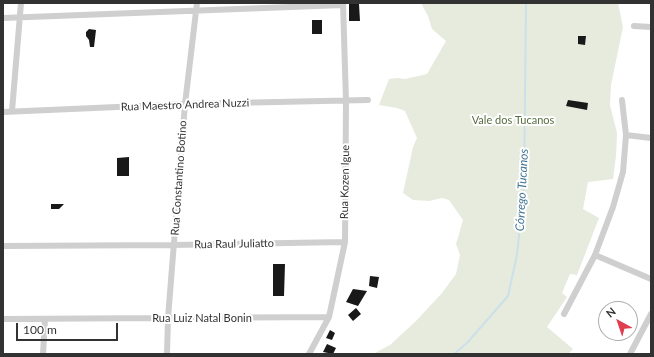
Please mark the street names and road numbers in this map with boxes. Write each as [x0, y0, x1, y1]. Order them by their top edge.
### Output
street label: Rua Maestro Andrea Nuzzi [121, 96, 249, 114]
street label: Rua Constantino Botino [168, 120, 190, 236]
street label: Rua Kozen Igue [338, 145, 352, 219]
street label: Rua Raul Juliatto [194, 237, 274, 251]
street label: Rua Luiz Natal Bonin [152, 311, 252, 325]

